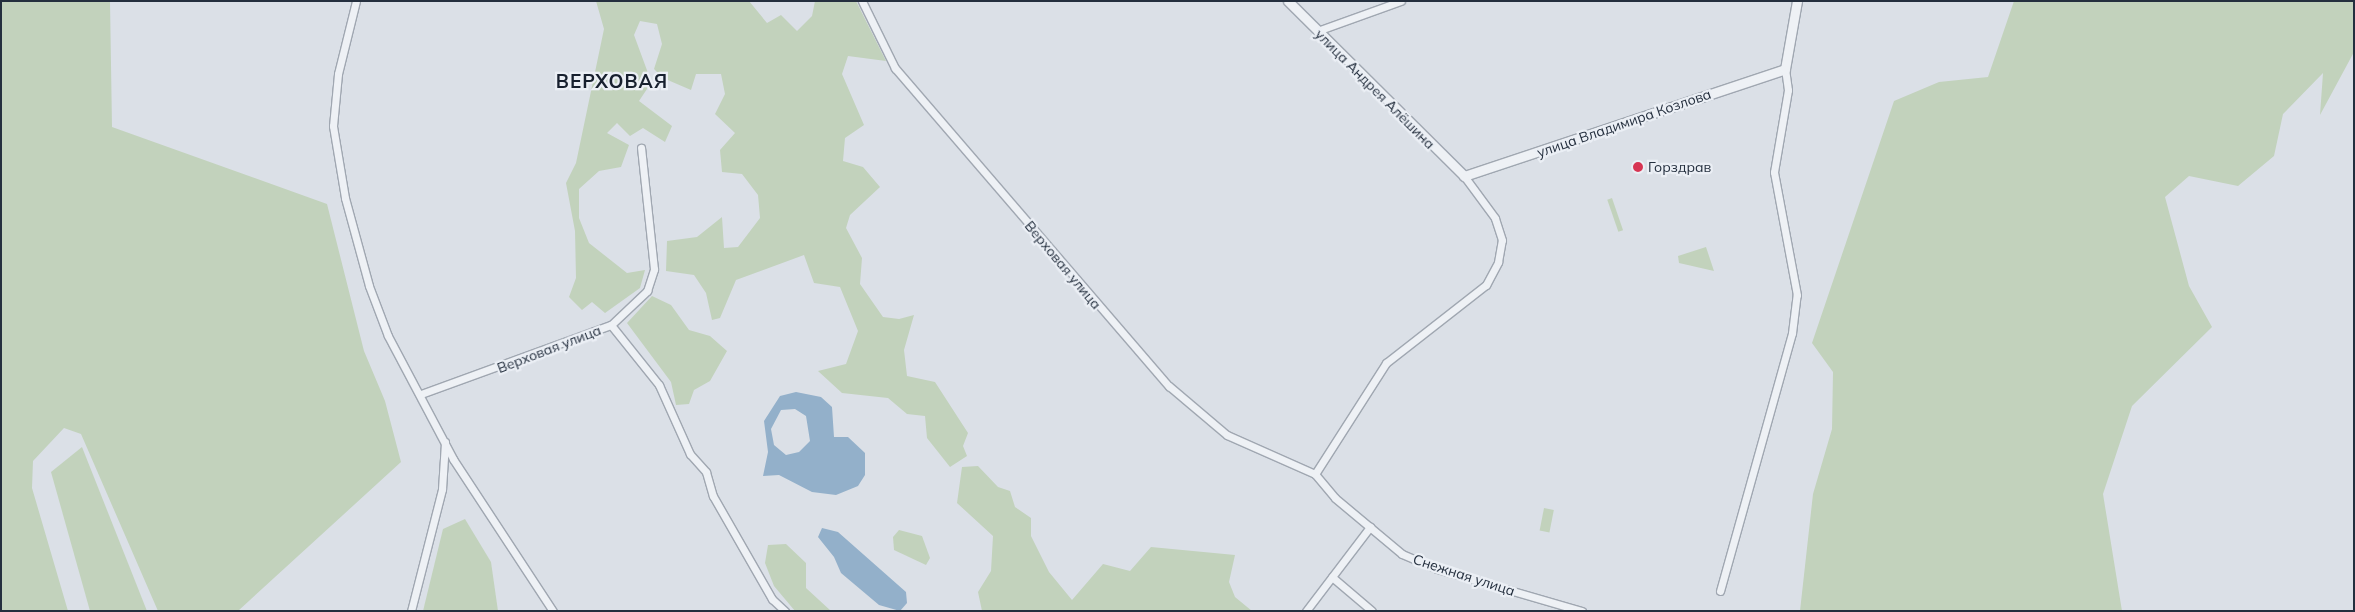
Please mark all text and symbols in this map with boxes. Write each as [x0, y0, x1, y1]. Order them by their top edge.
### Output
street label: улица Андрея Алёшина [1312, 26, 1438, 152]
district label: ВЕРХОВАЯ [555, 71, 669, 93]
street label: улица Владимира Козлова [1535, 85, 1713, 161]
place label: Горздрав [1648, 159, 1711, 175]
marker: Горздрав [1632, 161, 1644, 173]
street label: Верховая улица [1021, 218, 1105, 312]
street label: Верховая улица [495, 321, 603, 377]
street label: Снежная улица [1411, 551, 1517, 599]

